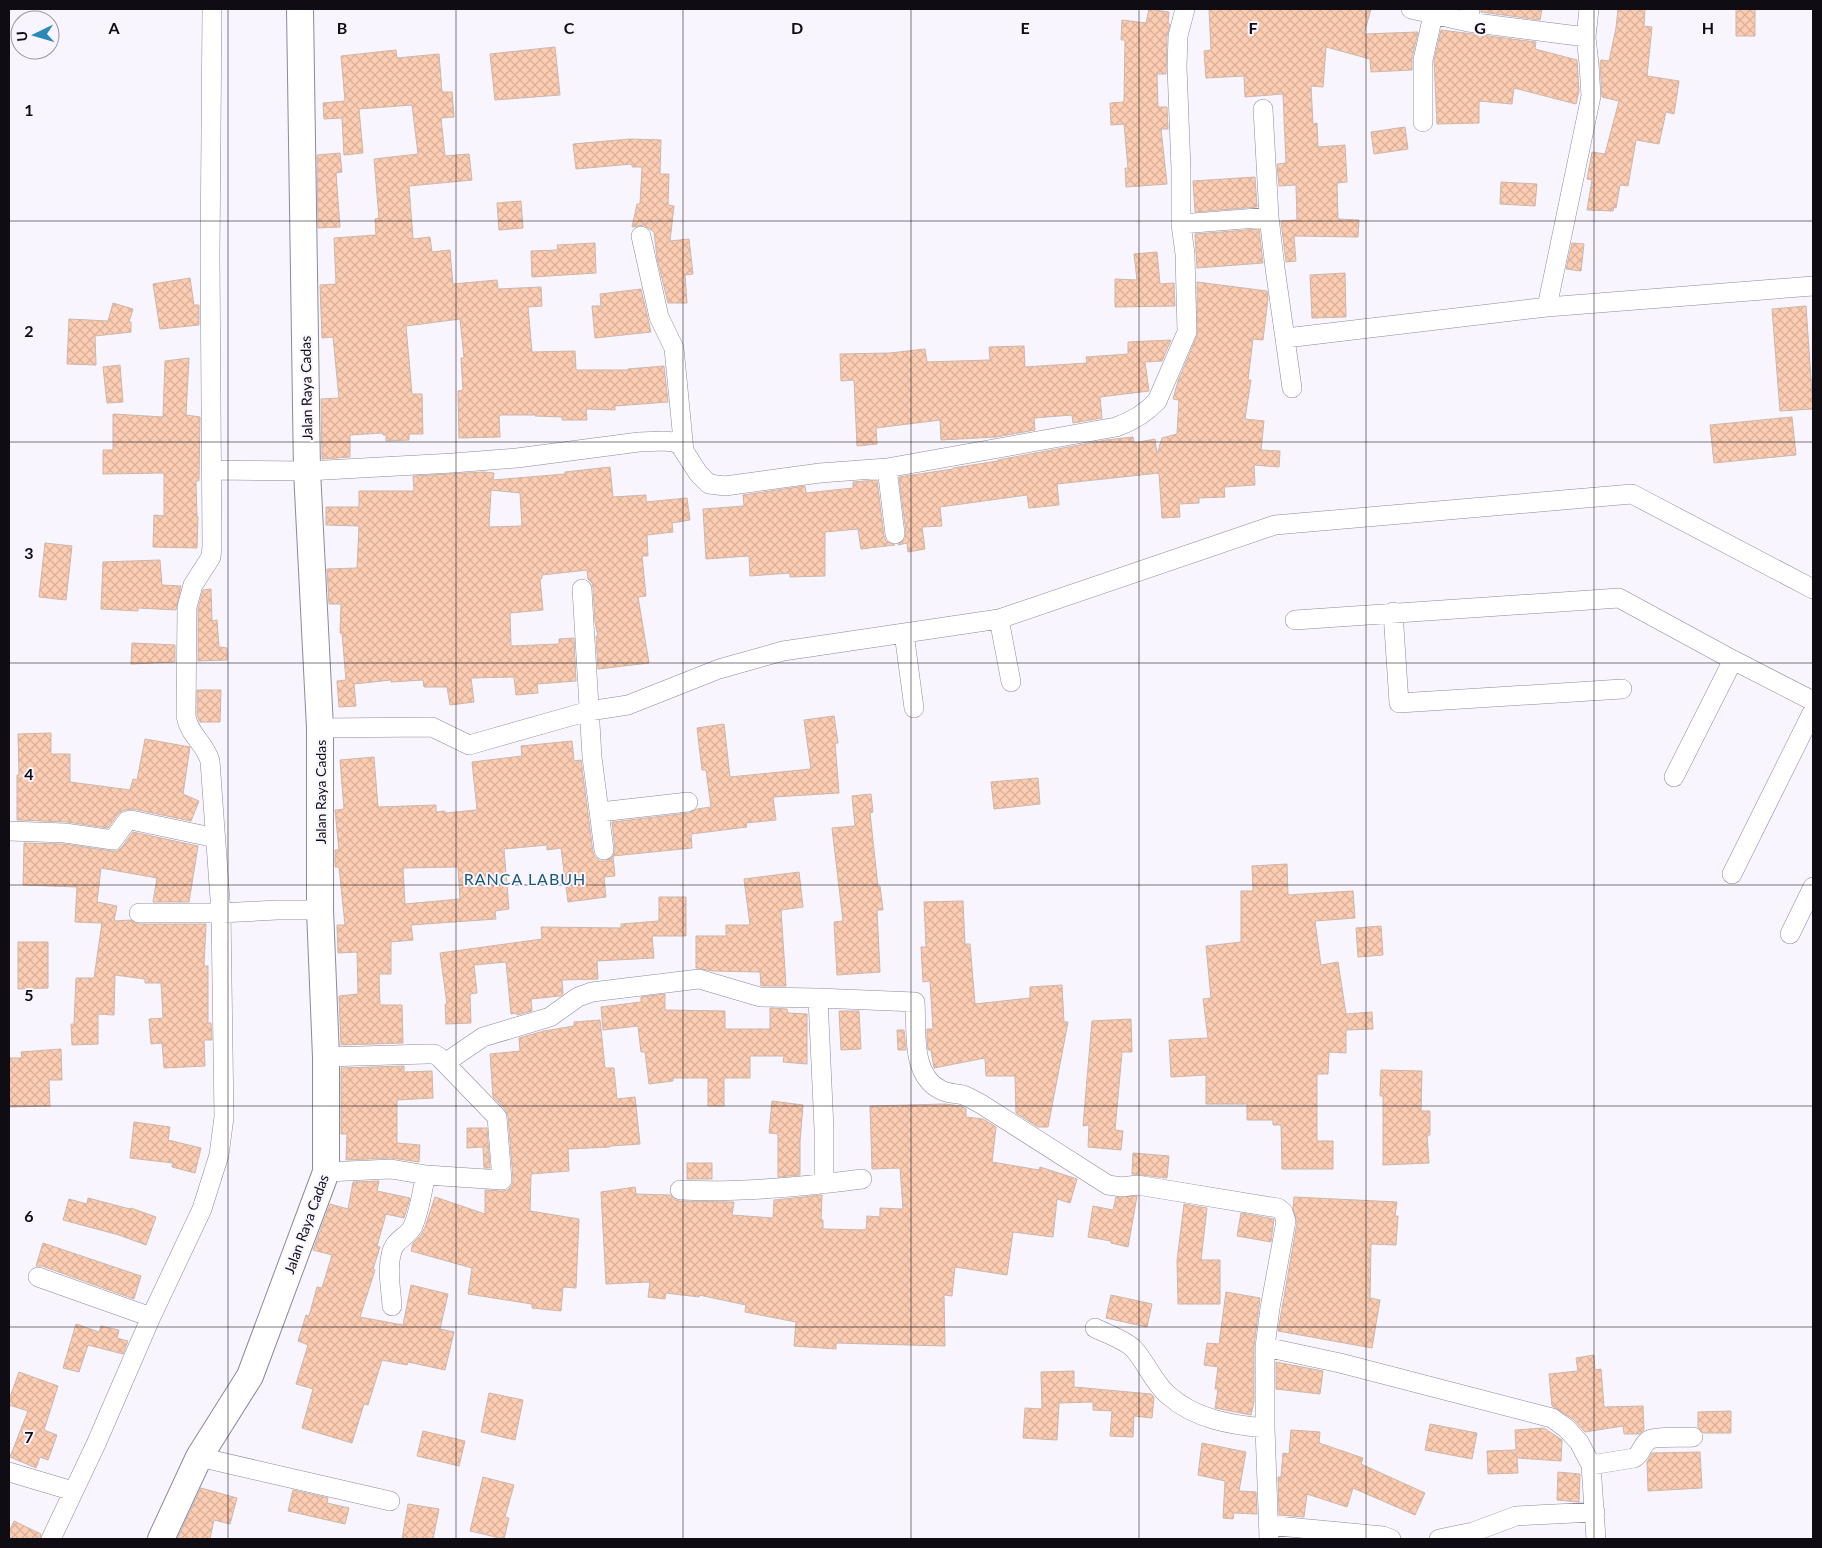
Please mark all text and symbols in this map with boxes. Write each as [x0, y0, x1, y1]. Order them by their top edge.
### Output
north arrow [10, 10, 60, 60]
text: A [107, 18, 120, 37]
text: B [337, 18, 347, 37]
text: C [564, 18, 575, 37]
text: D [791, 18, 803, 37]
text: E [1020, 18, 1030, 37]
text: F [1248, 18, 1258, 37]
text: G [1474, 18, 1486, 37]
text: H [1702, 18, 1714, 37]
text: U [13, 30, 30, 42]
text: 1 [24, 100, 34, 119]
text: 2 [24, 321, 34, 340]
street label: Jalan Raya Cadas [297, 336, 315, 440]
text: 3 [24, 543, 34, 562]
street label: Jalan Raya Cadas [312, 740, 329, 844]
text: 4 [24, 764, 34, 783]
district label: RANCA LABUH [464, 869, 586, 888]
text: 5 [24, 985, 34, 1004]
street label: Jalan Raya Cadas [280, 1172, 332, 1276]
text: 6 [24, 1206, 34, 1225]
text: 7 [24, 1427, 34, 1446]

